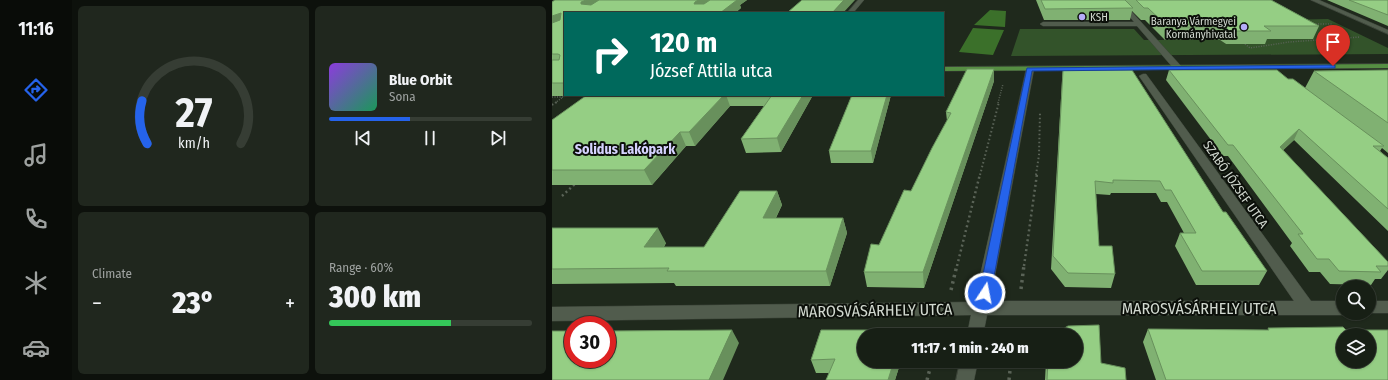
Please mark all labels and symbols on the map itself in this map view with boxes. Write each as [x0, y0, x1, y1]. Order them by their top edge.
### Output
place label: KSH [1090, 11, 1108, 24]
marker: KSH [1077, 12, 1087, 22]
place label: Baranya Vármegyei Kormányhivatal [1151, 15, 1236, 41]
marker: Baranya Vármegyei Kormányhivatal [1239, 22, 1249, 32]
pin [1316, 25, 1350, 66]
street label: SZABÓ JÓZSEF UTCA [1200, 138, 1271, 231]
district label: Solidus Lakópark [575, 141, 676, 158]
position arrow [964, 272, 1006, 314]
street label: MAROSVÁSÁRHELY UTCA [1122, 299, 1277, 318]
street label: MAROSVÁSÁRHELY UTCA [797, 300, 953, 321]
speed limit sign: 30 [564, 316, 616, 368]

